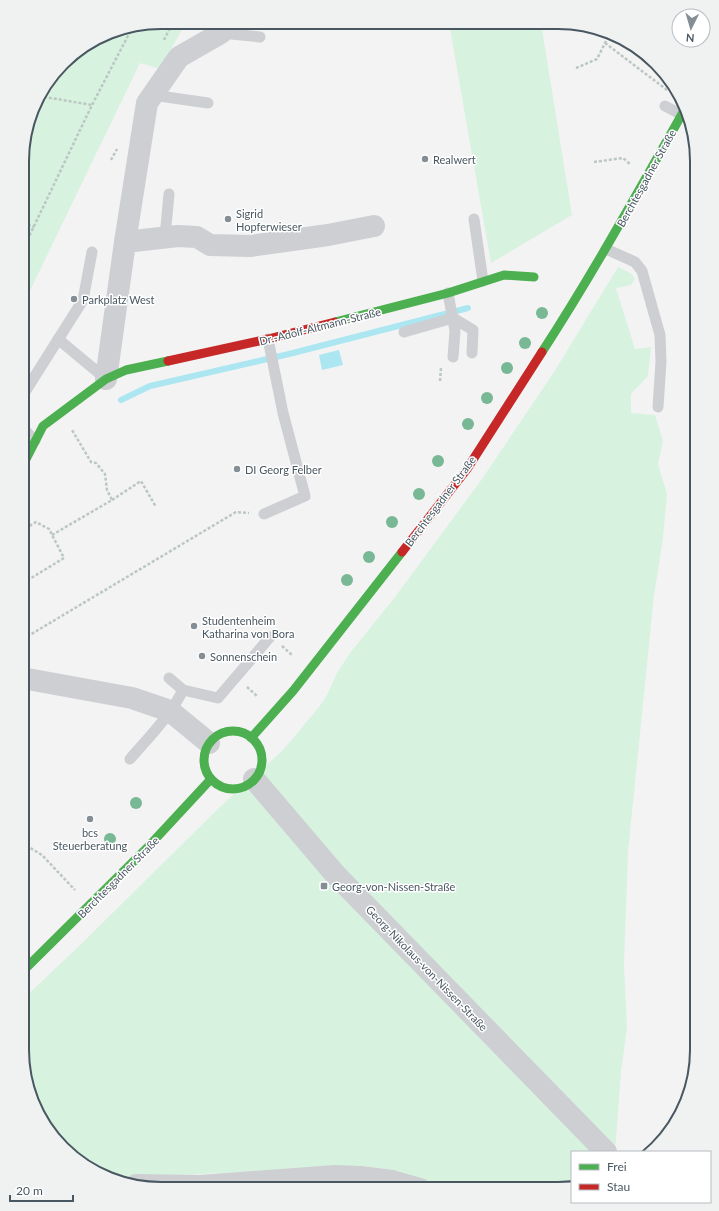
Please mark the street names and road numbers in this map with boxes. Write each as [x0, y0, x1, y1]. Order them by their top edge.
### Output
street label: Berchtesgadner Straße [614, 127, 678, 229]
street label: Dr.-Adolf-Altmann-Straße [258, 305, 382, 347]
street label: Berchtesgadner Straße [402, 453, 478, 549]
street label: Berchtesgadner Straße [75, 834, 161, 920]
street label: Georg-Nikolaus-von-Nissen-Straße [364, 903, 490, 1033]

